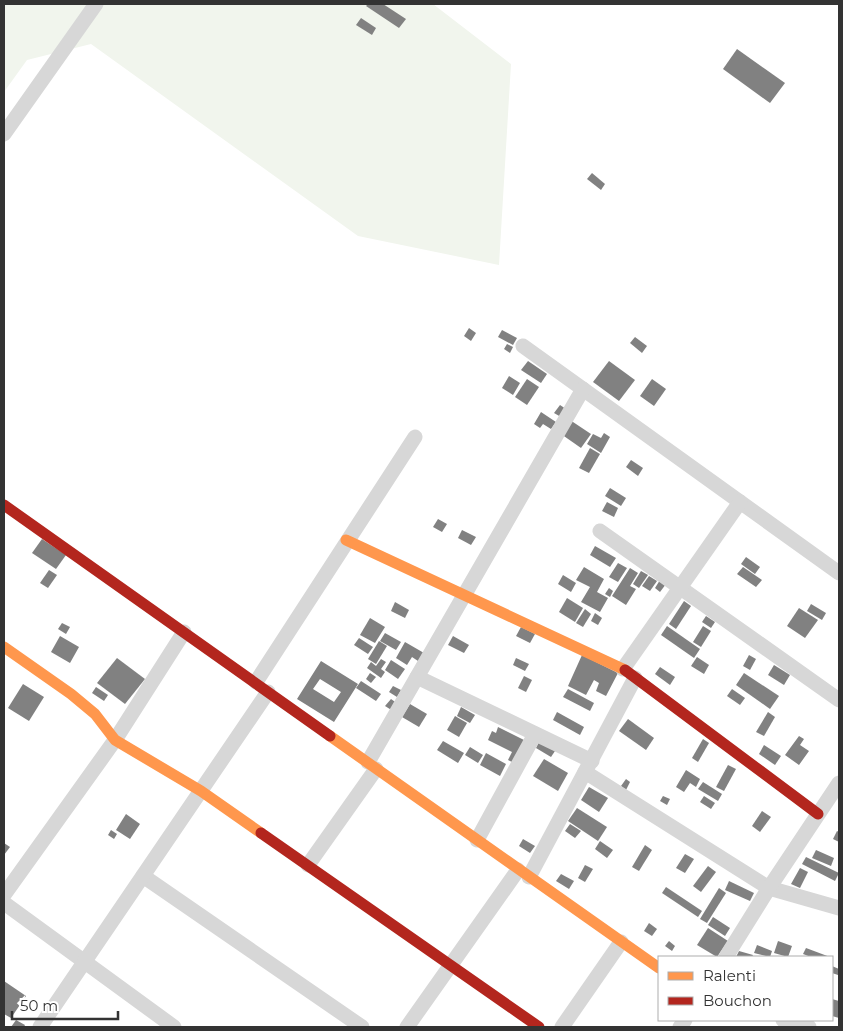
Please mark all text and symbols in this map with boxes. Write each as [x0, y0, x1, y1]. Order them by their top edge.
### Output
legend [658, 956, 833, 1021]
text: Ralenti [703, 966, 756, 985]
scale bar [12, 988, 119, 1020]
text: Bouchon [703, 991, 772, 1010]
text: 50 m [20, 996, 58, 1015]

